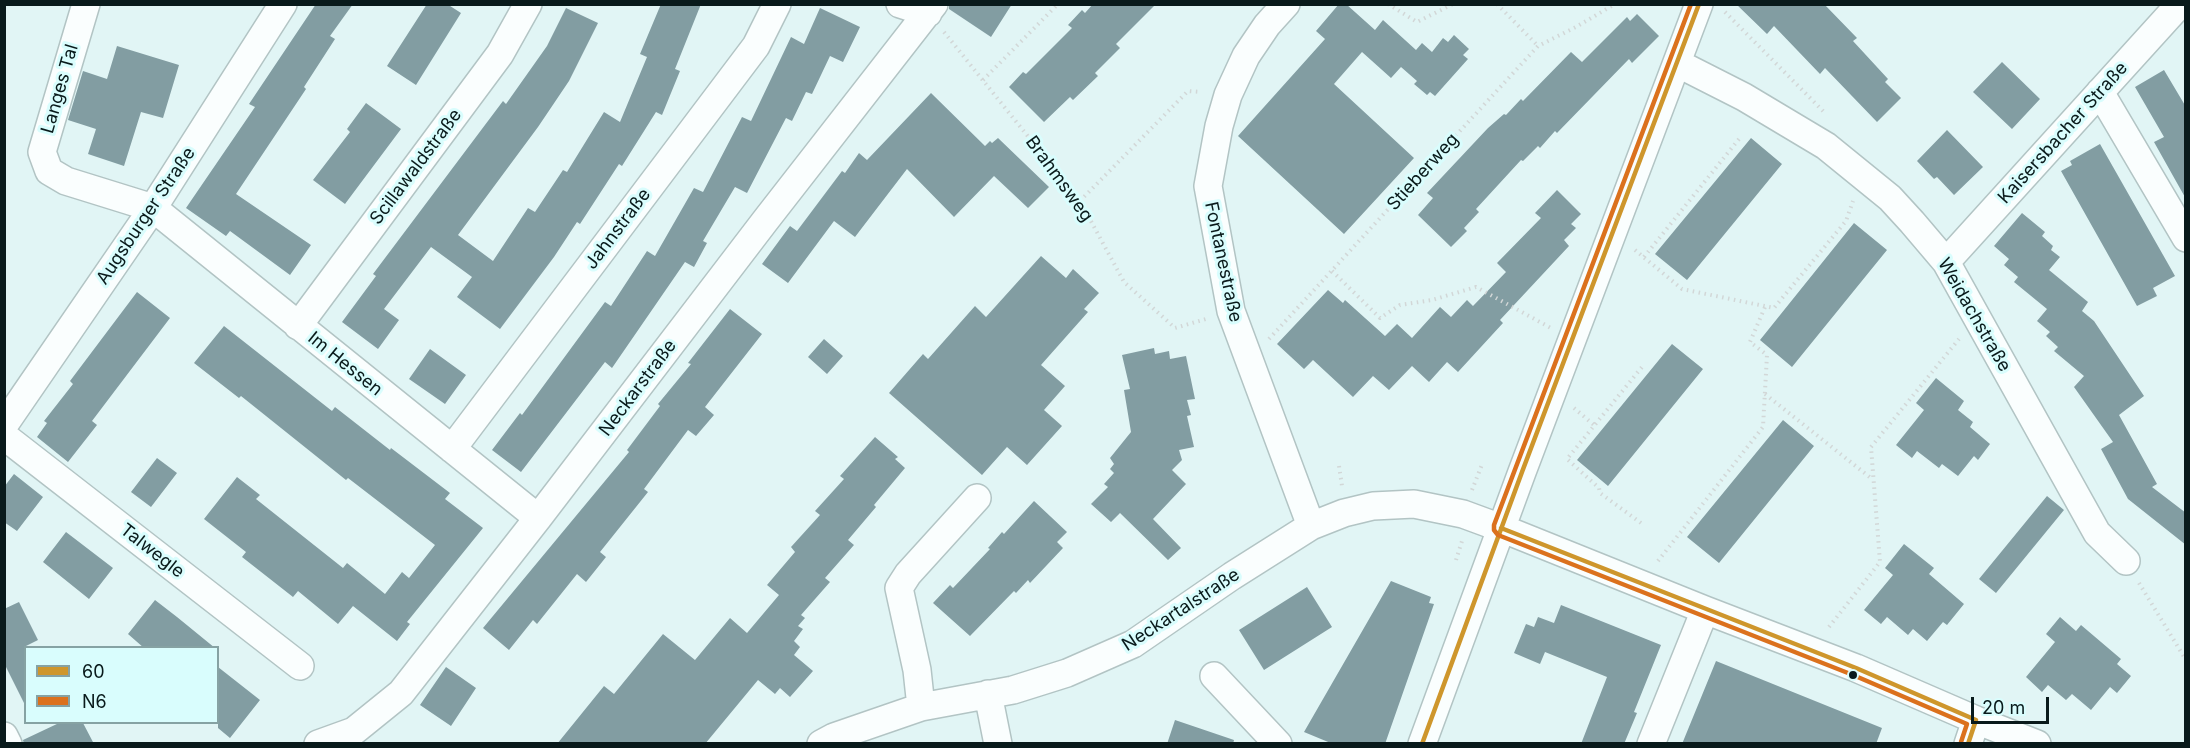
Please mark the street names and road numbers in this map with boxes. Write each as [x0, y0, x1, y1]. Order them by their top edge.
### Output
street label: Langes Tal [37, 42, 83, 136]
street label: Kaisersbacher Straße [1994, 58, 2132, 208]
street label: Scillawaldstraße [366, 105, 466, 229]
street label: Stieberweg [1383, 129, 1463, 215]
street label: Brahmsweg [1021, 132, 1097, 226]
street label: Augsburger Straße [92, 143, 200, 289]
street label: Jahnstraße [581, 184, 655, 274]
street label: Fontanestraße [1200, 200, 1246, 324]
street label: Weidachstraße [1933, 254, 2015, 376]
street label: Im Hessen [303, 327, 387, 401]
street label: Neckarstraße [595, 336, 681, 440]
street label: Talwegle [116, 519, 188, 583]
street label: Neckartalstraße [1118, 564, 1244, 656]

